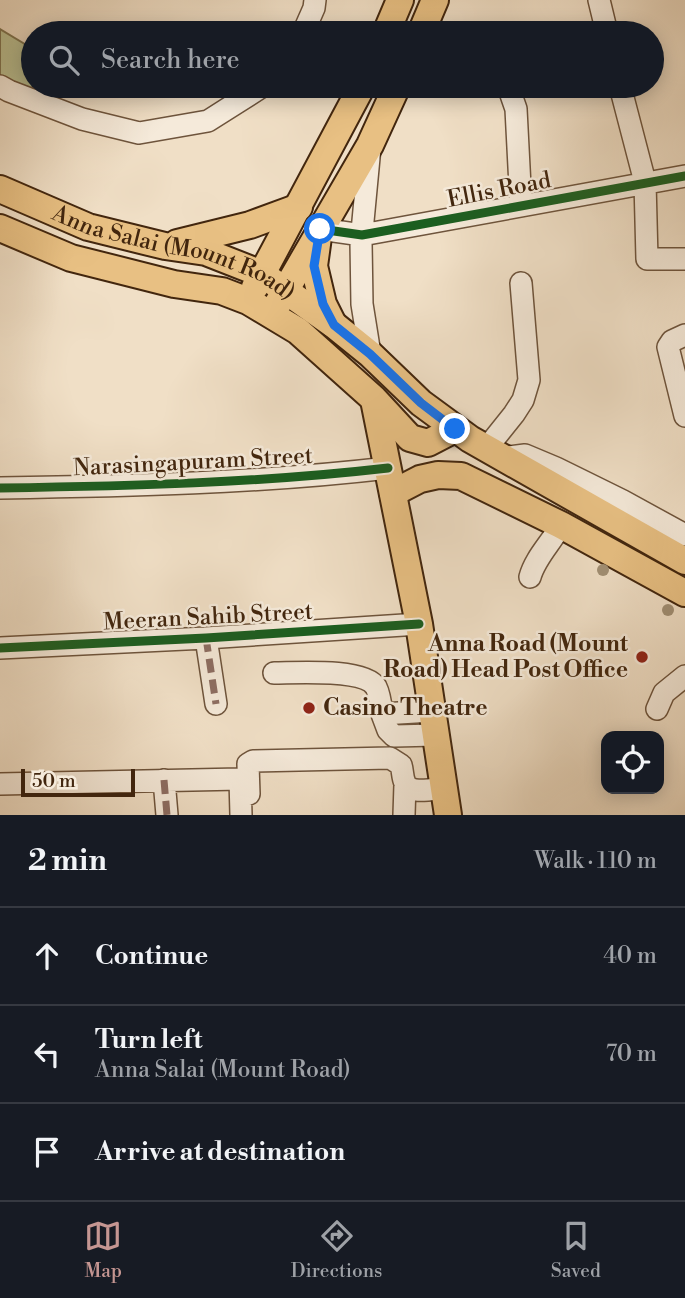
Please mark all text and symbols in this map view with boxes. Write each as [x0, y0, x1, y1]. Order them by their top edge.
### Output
search box [21, 21, 664, 98]
icon: search [45, 41, 83, 79]
text: Search here [101, 44, 240, 76]
street label: Ellis Road [445, 166, 553, 214]
street label: Anna Salai (Mount Road) [47, 199, 300, 307]
route start [304, 213, 335, 244]
route end [439, 413, 470, 444]
street label: Narasingapuram Street [72, 442, 314, 482]
street label: Meeran Sahib Street [102, 598, 314, 636]
place label: Anna Road (Mount Road) Head Post Office [383, 630, 629, 684]
marker: Anna Road (Mount Road) Head Post Office [634, 649, 650, 665]
place label: Casino Theatre [323, 694, 488, 722]
marker: Casino Theatre [301, 700, 317, 716]
map controls [601, 731, 664, 794]
button: locate [601, 731, 664, 794]
scale bar [21, 766, 135, 798]
text: 50 m [32, 769, 76, 793]
text: 2 min [28, 842, 107, 880]
text: Walk · 110 m [534, 847, 657, 875]
icon: ahead [28, 937, 66, 975]
text: Continue [95, 940, 208, 972]
text: 40 m [603, 942, 657, 970]
text: Turn left [95, 1024, 203, 1056]
icon: left [28, 1035, 66, 1073]
text: 70 m [606, 1040, 657, 1068]
text: Anna Salai (Mount Road) [95, 1056, 351, 1084]
icon: arrive [28, 1133, 66, 1171]
text: Arrive at destination [95, 1136, 345, 1168]
tab: Map [84, 1217, 122, 1283]
tab: Directions [291, 1217, 382, 1283]
tab: Saved [551, 1217, 601, 1283]

